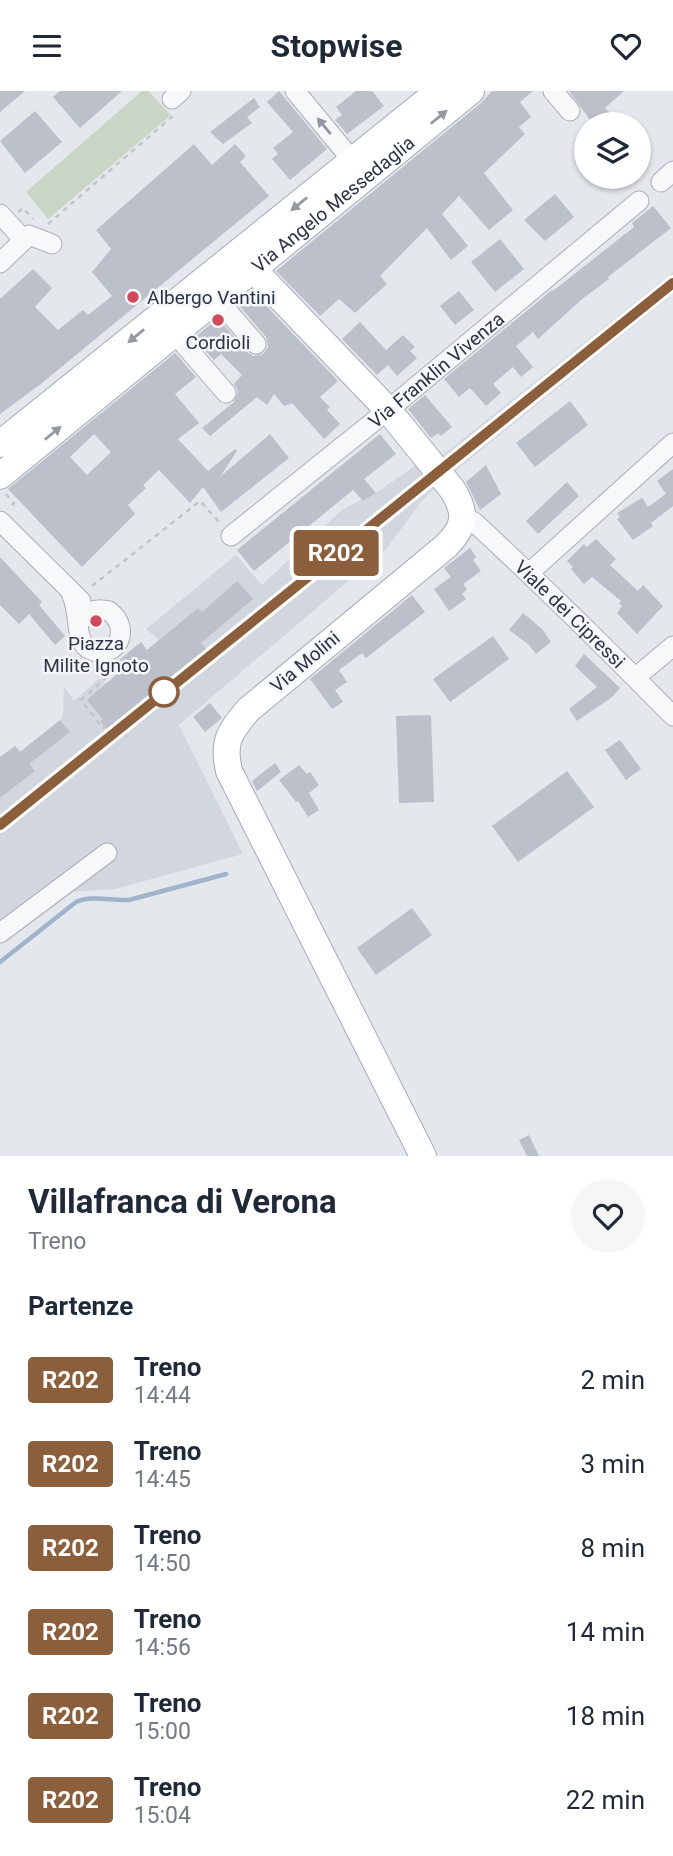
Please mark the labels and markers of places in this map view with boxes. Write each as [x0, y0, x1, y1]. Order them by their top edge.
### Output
place label: Albergo Vantini [147, 286, 276, 309]
marker: Albergo Vantini [125, 289, 141, 305]
marker: Cordioli [210, 312, 226, 328]
place label: Cordioli [186, 331, 250, 354]
marker: Piazza Milite Ignoto [88, 613, 104, 629]
place label: Piazza Milite Ignoto [43, 632, 149, 677]
unlabelled marker [149, 677, 179, 707]

